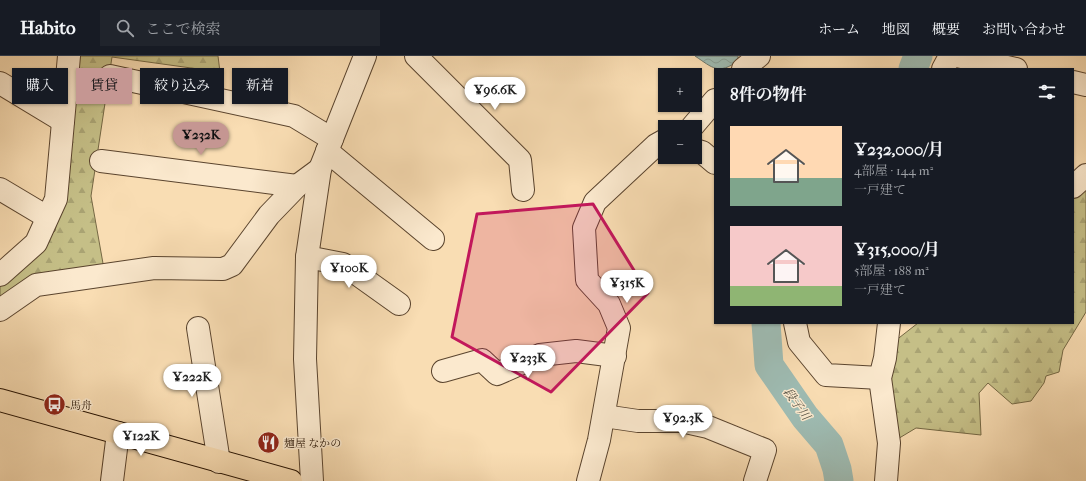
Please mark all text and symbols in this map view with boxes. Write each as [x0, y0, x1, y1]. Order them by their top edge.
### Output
search box [100, 10, 380, 46]
text: Habito [20, 17, 76, 39]
icon: search [114, 17, 136, 39]
text: ここで検索 [146, 20, 221, 38]
text: ホーム [818, 21, 860, 38]
text: 地図 [882, 21, 910, 38]
text: 概要 [932, 21, 960, 38]
text: お問い合わせ [982, 21, 1066, 38]
chip: 購入 [12, 68, 68, 104]
chip: 賃貸 [76, 68, 132, 104]
chip: 絞り込み [140, 68, 224, 104]
chip: 新着 [232, 68, 288, 104]
map controls [658, 68, 702, 164]
button: + [658, 68, 702, 112]
pin: ¥96.6K [462, 77, 528, 111]
icon: filters [1036, 81, 1058, 103]
text: ¥96.6K [474, 82, 516, 97]
text: 8件の物件 [730, 84, 807, 104]
button: − [658, 120, 702, 164]
pin: ¥232K [173, 122, 229, 156]
text: ¥232K [182, 127, 220, 142]
text: ¥232,000/月 [854, 139, 944, 159]
icon: home [762, 142, 810, 190]
text: 4部屋 · 144 m² [854, 163, 933, 178]
text: 一戸建て [854, 182, 906, 197]
text: ¥315,000/月 [854, 239, 940, 259]
icon: home [762, 242, 810, 290]
pin: ¥100K [321, 255, 377, 289]
text: ¥100K [330, 260, 368, 275]
text: 5部屋 · 188 m² [854, 263, 929, 278]
pin: ¥315K [599, 270, 655, 304]
text: ¥315K [609, 275, 645, 290]
text: 一戸建て [854, 282, 906, 297]
pin: ¥233K [500, 345, 556, 379]
text: ¥233K [510, 350, 546, 365]
pin: ¥222K [164, 364, 220, 398]
text: ¥222K [172, 369, 212, 384]
water label: 段子川 [781, 385, 814, 424]
bus stop icon: 馬舟 [41, 392, 67, 418]
place label: 馬舟 [70, 399, 92, 412]
pin: ¥92.3K [650, 405, 716, 439]
text: ¥92.3K [663, 410, 703, 425]
pin: ¥122K [113, 423, 169, 457]
text: ¥122K [122, 428, 160, 443]
restaurant icon: 麺屋 なかの [255, 430, 281, 456]
place label: 麺屋 なかの [284, 437, 341, 450]

